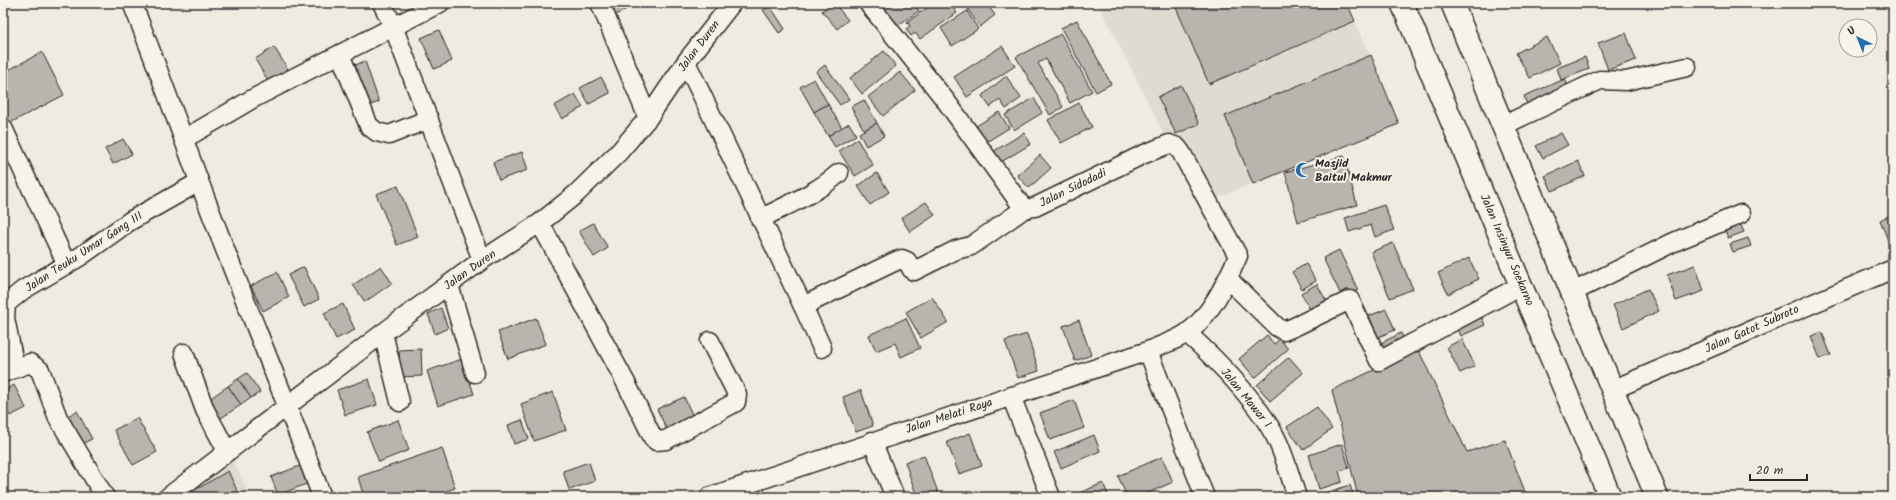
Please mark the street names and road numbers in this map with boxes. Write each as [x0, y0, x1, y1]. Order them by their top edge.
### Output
street label: Jalan Duren [673, 16, 725, 76]
street label: Jalan Sidodadi [1036, 163, 1111, 212]
street label: Jalan Insinyur Soekarno [1475, 191, 1539, 309]
street label: Jalan Teuku Umar Gang III [21, 207, 147, 297]
street label: Jalan Duren [440, 245, 500, 295]
street label: Jalan Gatot Subroto [1702, 300, 1802, 358]
street label: Jalan Mawar I [1216, 364, 1276, 432]
street label: Jalan Melati Raya [903, 393, 995, 439]

